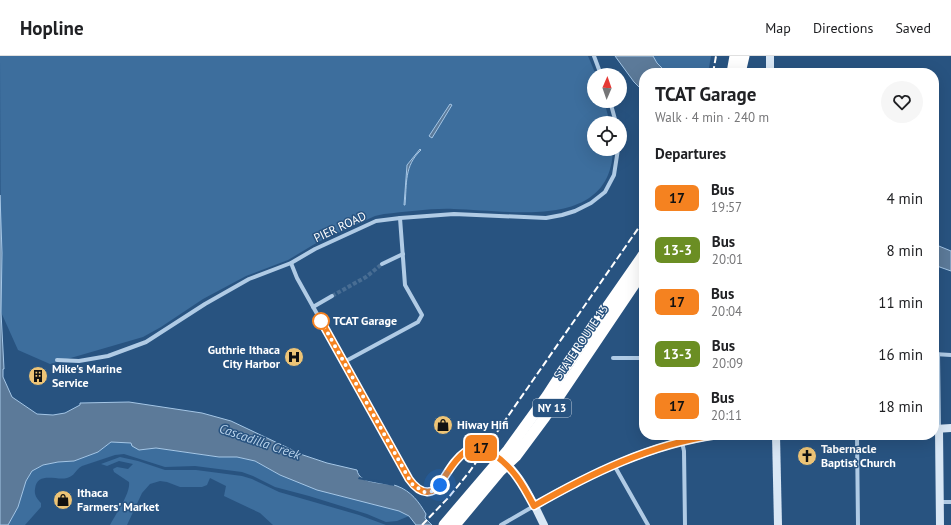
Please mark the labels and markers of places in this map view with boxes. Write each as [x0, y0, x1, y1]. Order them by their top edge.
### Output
marker: TCAT Garage [312, 312, 330, 330]
place label: TCAT Garage [333, 313, 397, 328]
place label: Guthrie Ithaca City Harbor [208, 342, 281, 371]
hospital icon: Guthrie Ithaca City Harbor [283, 346, 305, 368]
place label: Mike's Marine Service [52, 361, 122, 390]
building icon: Mike's Marine Service [27, 365, 49, 387]
shop icon: Hiway Hifi [432, 414, 454, 436]
place label: Hiway Hifi [457, 417, 509, 432]
place label: Tabernacle Baptist Church [821, 441, 896, 470]
church icon: Tabernacle Baptist Church [796, 445, 818, 467]
place label: Ithaca Farmers' Market [77, 485, 160, 514]
shop icon: Ithaca Farmers' Market [52, 489, 74, 511]

